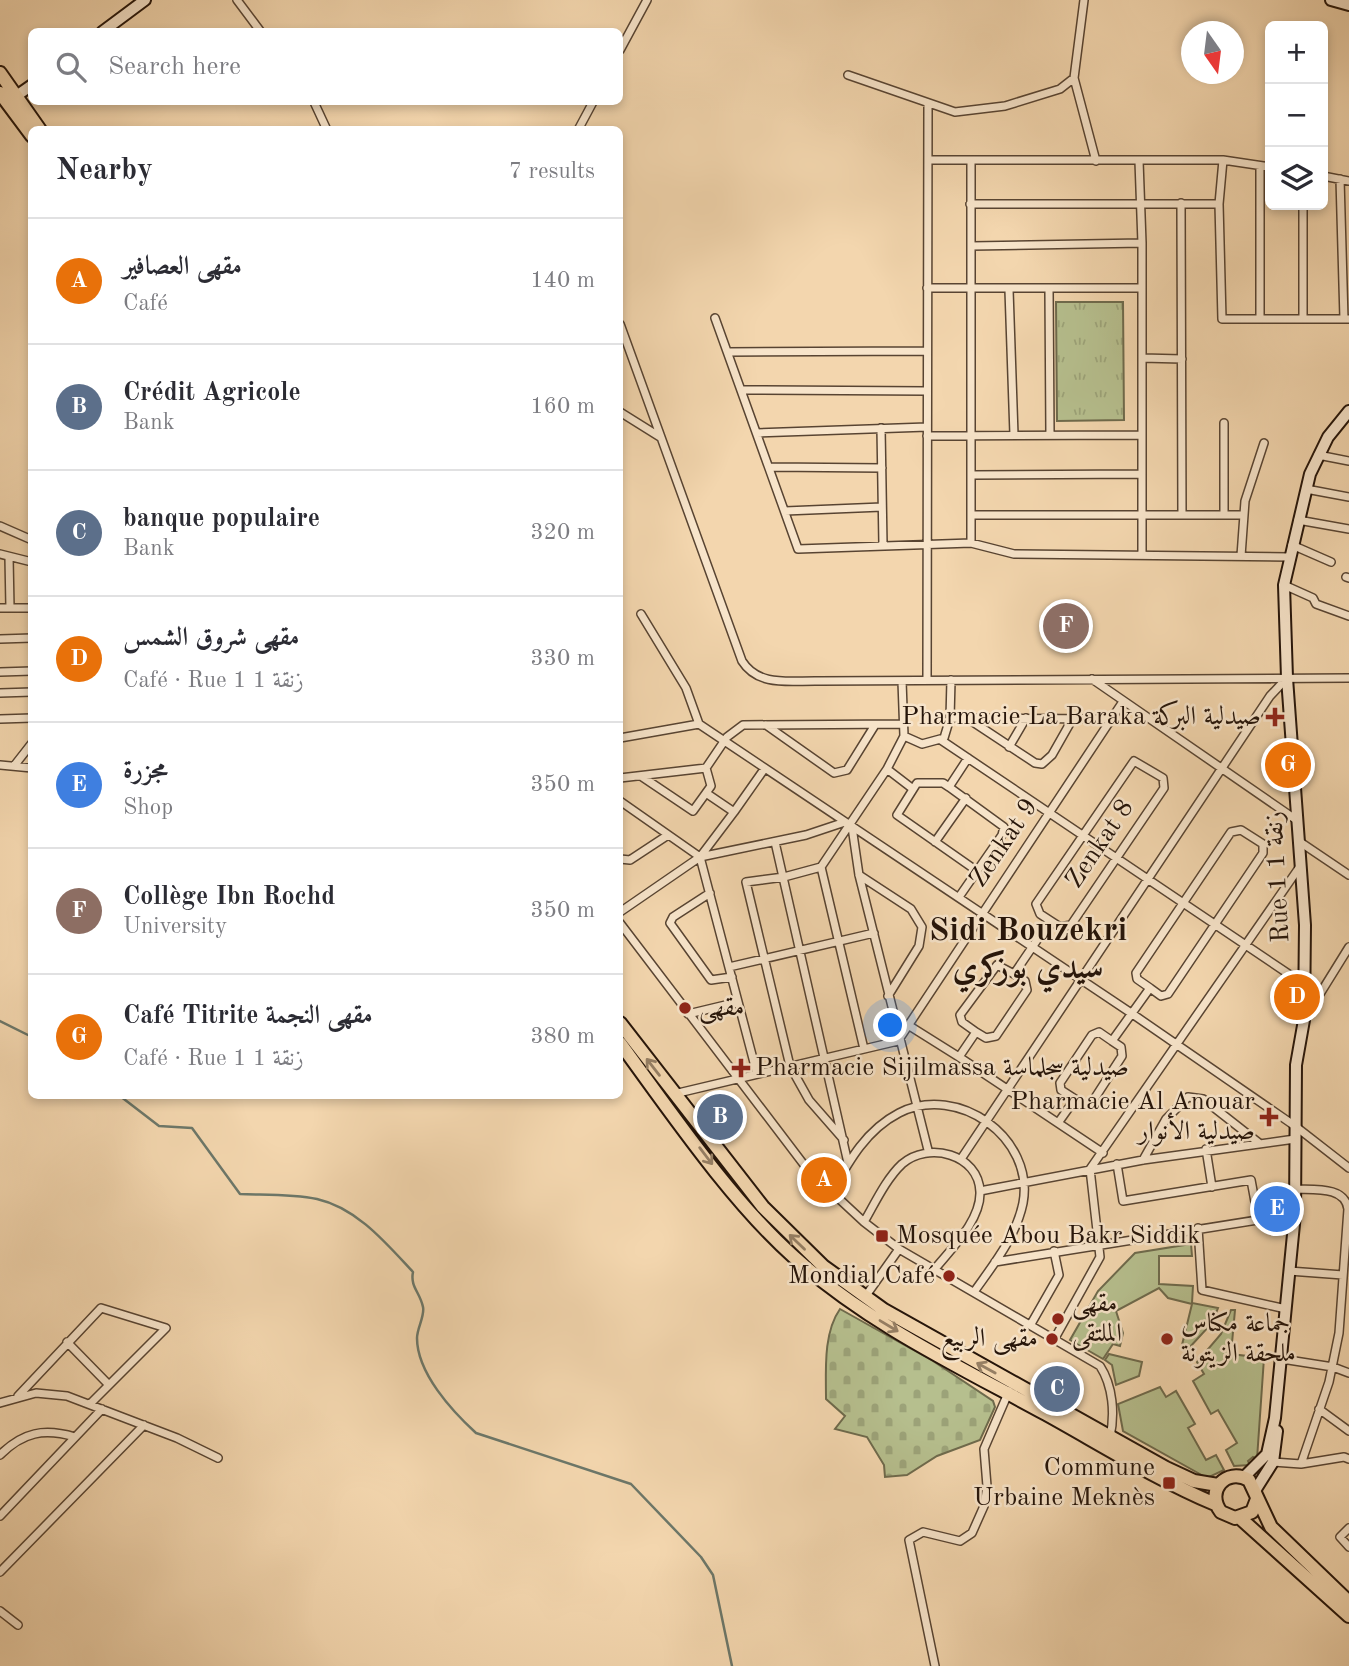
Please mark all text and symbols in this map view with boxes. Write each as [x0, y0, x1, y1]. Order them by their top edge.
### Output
north arrow [1181, 21, 1244, 84]
map controls [1265, 21, 1328, 210]
button: + [1265, 21, 1328, 84]
search box [28, 28, 623, 105]
icon: search [52, 48, 90, 86]
text: Search here [108, 54, 241, 80]
button: − [1265, 84, 1328, 147]
button: layers [1265, 147, 1328, 210]
text: Nearby [56, 156, 153, 186]
text: 7 results [509, 160, 595, 183]
text: مقهى العصافير [123, 254, 242, 280]
text: A [70, 269, 88, 292]
text: 140 m [530, 269, 595, 292]
text: Café [123, 292, 168, 315]
text: Crédit Agricole [123, 380, 301, 406]
text: B [71, 395, 87, 418]
text: 160 m [530, 395, 595, 418]
text: Bank [123, 411, 175, 434]
text: banque populaire [123, 506, 320, 532]
text: C [71, 521, 87, 544]
text: 320 m [530, 521, 595, 544]
text: Bank [123, 537, 175, 560]
pin: F [1043, 600, 1089, 652]
text: مقهى شروق الشمس [123, 625, 300, 651]
text: D [70, 647, 88, 670]
text: 330 m [530, 647, 595, 670]
text: Café · Rue 1 زنقة 1 [123, 669, 304, 692]
place label: Pharmacie La Baraka صيدلية البركة [901, 699, 1261, 731]
marker: Pharmacie La Baraka صيدلية البركة [1267, 709, 1283, 725]
pin: G [1265, 739, 1311, 791]
text: مجزرة [123, 758, 168, 784]
text: E [71, 773, 87, 796]
text: 350 m [530, 773, 595, 796]
street label: Zenkat 9 [965, 794, 1043, 892]
street label: Zenkat 8 [1061, 795, 1139, 893]
text: Shop [123, 796, 173, 819]
street label: Rue 1 زنقة 1 [1262, 811, 1295, 943]
text: Collège Ibn Rochd [123, 884, 335, 910]
text: F [71, 899, 87, 922]
text: 350 m [530, 899, 595, 922]
text: University [123, 915, 227, 938]
district label: Sidi Bouzekri سيدي بوزكري [929, 915, 1127, 993]
pin: D [1274, 971, 1320, 1023]
place label: مقهى [699, 995, 744, 1024]
marker: مقهى [677, 1000, 693, 1016]
text: Café Titrite مقهى النجمة [123, 1003, 373, 1029]
your location [873, 1008, 907, 1042]
text: G [71, 1025, 87, 1048]
text: 380 m [530, 1025, 595, 1048]
text: Café · Rue 1 زنقة 1 [123, 1047, 304, 1070]
place label: Pharmacie Sijilmassa صيدلية سجلماسة [755, 1055, 1129, 1081]
one-way arrow [645, 1058, 660, 1077]
marker: Pharmacie Sijilmassa صيدلية سجلماسة [733, 1060, 749, 1076]
place label: Pharmacie Al Anouar صيدلية الأنوار [1010, 1089, 1255, 1147]
pin: B [697, 1091, 743, 1143]
marker: Pharmacie Al Anouar صيدلية الأنوار [1261, 1109, 1277, 1125]
one-way arrow [698, 1146, 713, 1164]
pin: A [801, 1154, 847, 1206]
pin: E [1254, 1183, 1300, 1235]
place label: Mosquée Abou Bakr Siddik [896, 1223, 1200, 1249]
marker: Mosquée Abou Bakr Siddik [874, 1228, 890, 1244]
one-way arrow [789, 1234, 806, 1251]
place label: Mondial Café [788, 1263, 935, 1289]
marker: Mondial Café [941, 1268, 957, 1284]
place label: مقهى الملتقى [1072, 1291, 1122, 1351]
marker: مقهى الملتقى [1050, 1311, 1066, 1327]
place label: جماعة مكناس ملحقة الزيتونة [1181, 1311, 1296, 1369]
one-way arrow [878, 1319, 898, 1333]
place label: مقهى الربيع [941, 1325, 1038, 1361]
marker: مقهى الربيع [1044, 1331, 1060, 1347]
marker: جماعة مكناس ملحقة الزيتونة [1159, 1331, 1175, 1347]
one-way arrow [976, 1361, 997, 1374]
pin: C [1034, 1363, 1080, 1415]
place label: Commune Urbaine Meknès [973, 1455, 1155, 1511]
marker: Commune Urbaine Meknès [1161, 1475, 1177, 1491]

